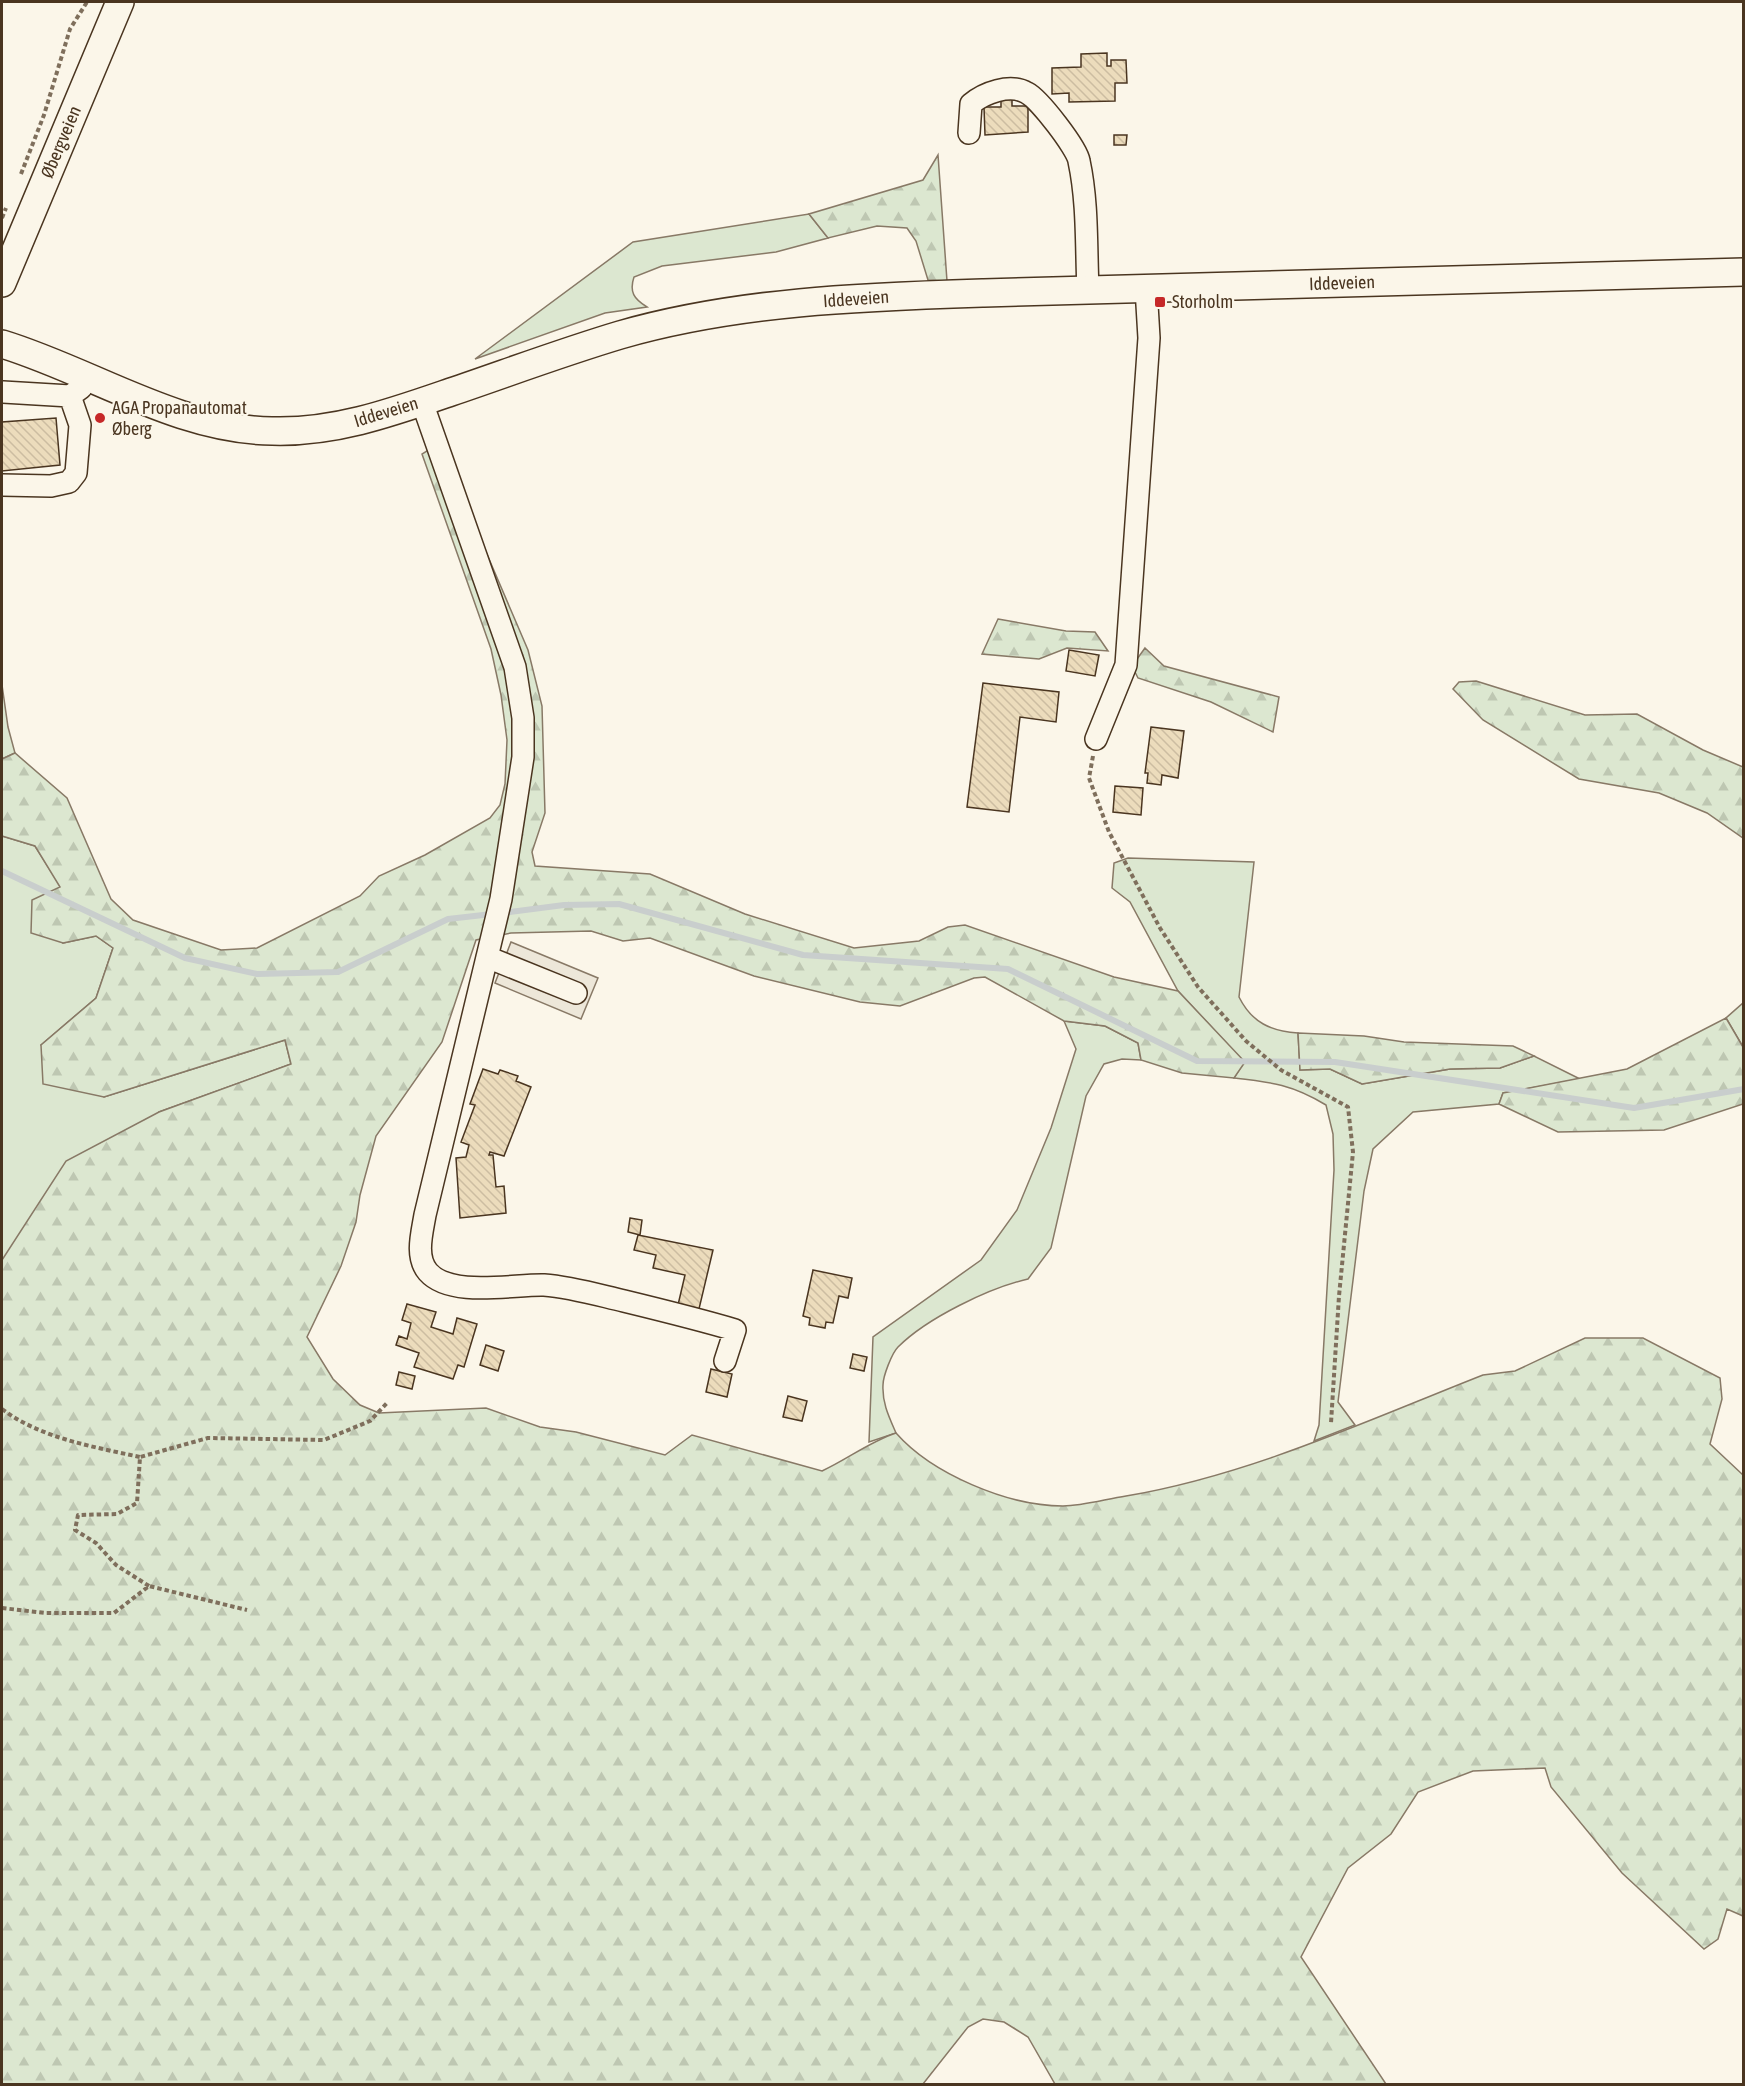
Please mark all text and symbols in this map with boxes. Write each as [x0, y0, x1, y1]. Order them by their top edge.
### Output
street label: Øbergveien [36, 103, 85, 181]
street label: Iddeveien [1309, 271, 1375, 294]
street label: Iddeveien [822, 286, 890, 311]
place label: Storholm [1172, 291, 1233, 312]
marker: Storholm [1153, 295, 1167, 309]
street label: Iddeveien [351, 392, 421, 431]
place label: AGA Propanautomat Øberg [112, 397, 247, 439]
marker: AGA Propanautomat Øberg [93, 411, 107, 425]

